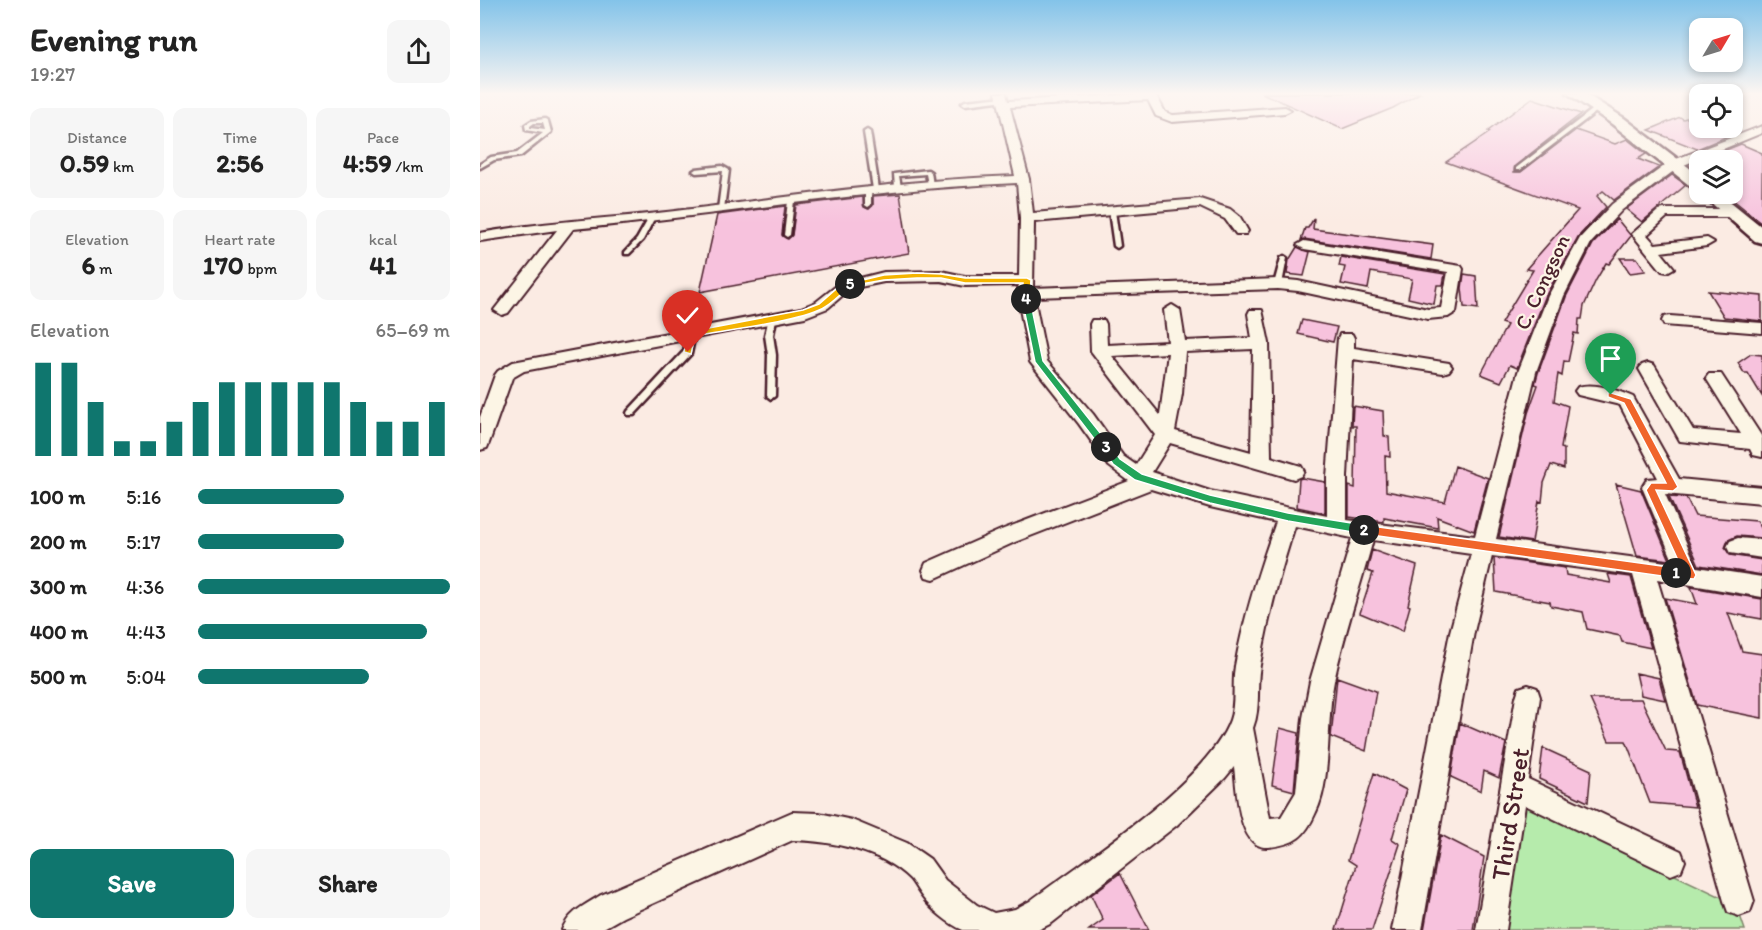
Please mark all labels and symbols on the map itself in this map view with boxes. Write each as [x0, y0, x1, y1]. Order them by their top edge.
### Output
north arrow [1689, 18, 1743, 72]
street label: C. Congson [1509, 230, 1575, 334]
pin: 5 [835, 269, 865, 299]
pin: 4 [1011, 284, 1041, 314]
pin [662, 290, 713, 352]
pin [1585, 333, 1636, 395]
pin: 3 [1091, 432, 1121, 462]
pin: 2 [1349, 515, 1379, 545]
pin: 1 [1661, 558, 1691, 588]
street label: Third Street [1484, 745, 1536, 883]

